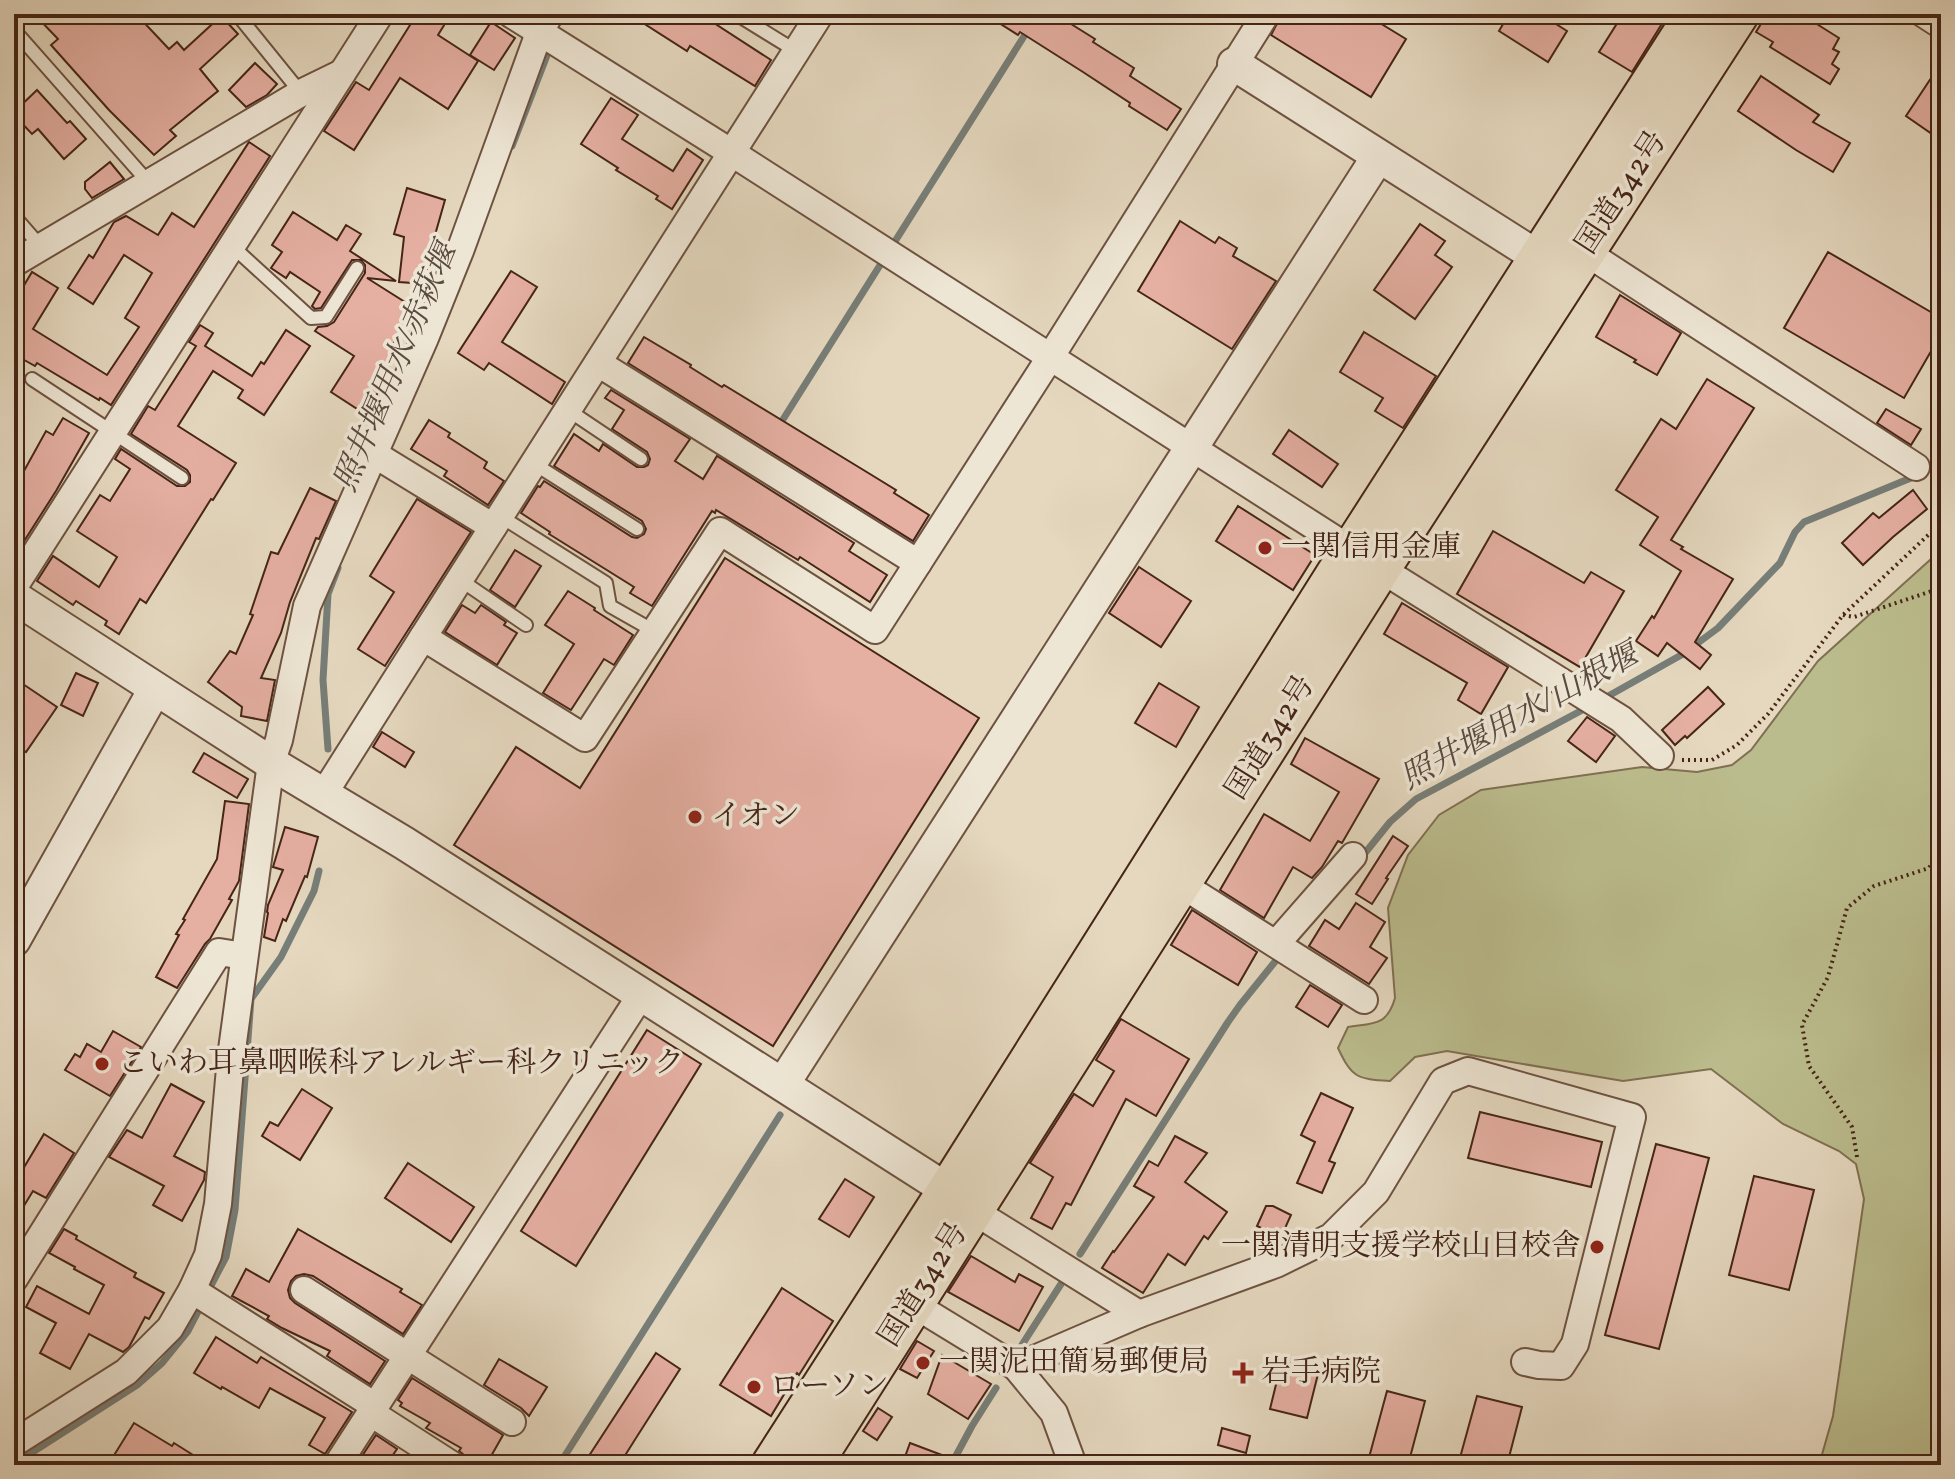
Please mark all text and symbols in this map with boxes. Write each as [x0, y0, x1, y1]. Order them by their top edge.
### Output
street label: 国道342号 [1566, 123, 1678, 263]
water label: 照井堰用水/赤萩堰 [325, 233, 471, 499]
place label: 一関信用金庫 [1281, 527, 1461, 569]
marker: 一関信用金庫 [1256, 539, 1274, 557]
water label: 照井堰用水/山根堰 [1393, 632, 1651, 802]
street label: 国道342号 [1216, 668, 1326, 808]
place label: イオン [711, 796, 800, 838]
marker: イオン [686, 808, 704, 826]
place label: こいわ耳鼻咽喉科アレルギー科クリニック [118, 1043, 684, 1085]
marker: こいわ耳鼻咽喉科アレルギー科クリニック [93, 1055, 111, 1073]
street label: 国道342号 [869, 1215, 979, 1355]
place label: 一関清明支援学校山目校舎 [1221, 1226, 1581, 1268]
marker: 一関清明支援学校山目校舎 [1588, 1238, 1606, 1256]
place label: 一関泥田簡易郵便局 [939, 1342, 1209, 1384]
place label: 岩手病院 [1261, 1352, 1381, 1394]
marker: 一関泥田簡易郵便局 [914, 1354, 932, 1372]
marker: 岩手病院 [1232, 1362, 1254, 1384]
place label: ローソン [770, 1366, 889, 1408]
marker: ローソン [745, 1378, 763, 1396]

